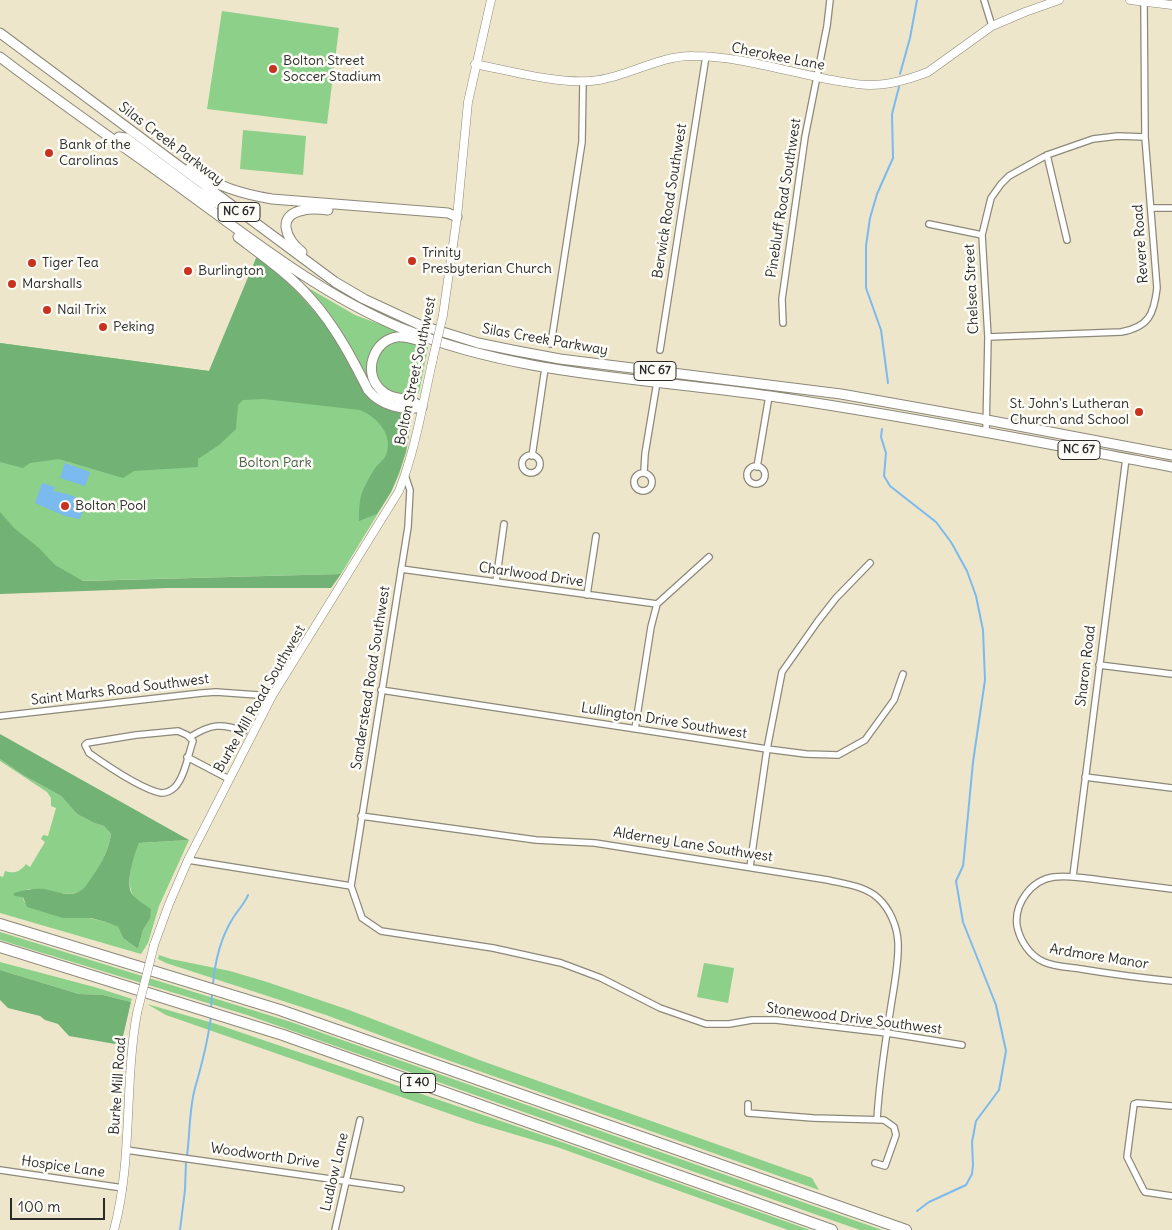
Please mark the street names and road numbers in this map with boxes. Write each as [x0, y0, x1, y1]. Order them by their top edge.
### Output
street label: Cherokee Lane [730, 40, 826, 74]
street label: Silas Creek Parkway [115, 99, 227, 189]
street label: Pinebluff Road Southwest [763, 117, 805, 279]
street label: Berwick Road Southwest [649, 122, 691, 280]
road number: NC 67 [218, 202, 260, 222]
street label: Revere Road [1130, 204, 1152, 284]
street label: Chelsea Street [961, 243, 983, 335]
street label: Bolton Street Southwest [392, 295, 440, 447]
street label: Silas Creek Parkway [481, 321, 609, 359]
road number: NC 67 [634, 362, 676, 381]
road number: NC 67 [1058, 440, 1100, 460]
street label: Charlwood Drive [478, 559, 584, 591]
street label: Sanderstead Road Southwest [348, 585, 394, 771]
street label: Burke Mill Road Southwest [211, 622, 309, 776]
street label: Sharon Road [1073, 624, 1099, 708]
street label: Saint Marks Road Southwest [30, 671, 210, 709]
street label: Lullington Drive Southwest [580, 700, 748, 742]
street label: Alderney Lane Southwest [612, 824, 774, 866]
street label: Ardmore Manor [1048, 941, 1150, 973]
street label: Stonewood Drive Southwest [765, 1000, 943, 1038]
street label: Burke Mill Road [106, 1037, 130, 1135]
road number: I 40 [400, 1074, 436, 1092]
street label: Ludlow Lane [318, 1131, 352, 1213]
street label: Woodworth Drive [209, 1140, 321, 1172]
street label: Hospice Lane [20, 1153, 106, 1181]

